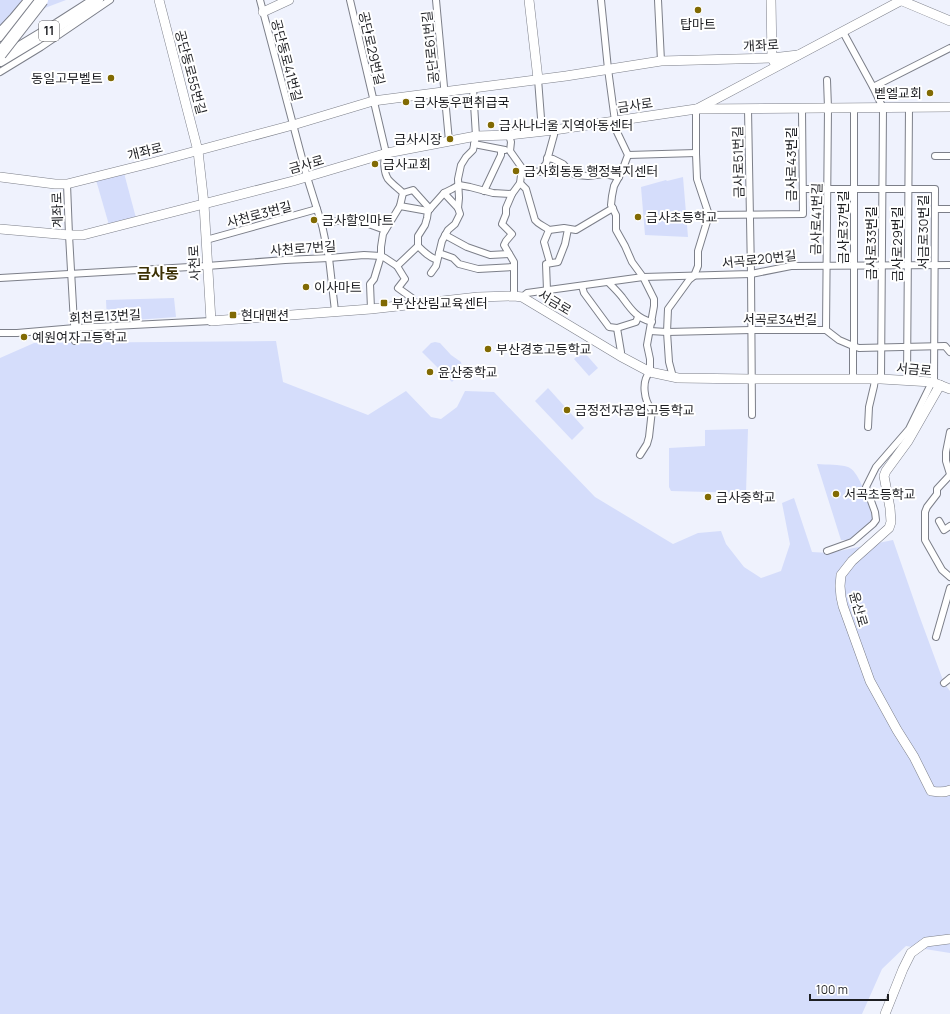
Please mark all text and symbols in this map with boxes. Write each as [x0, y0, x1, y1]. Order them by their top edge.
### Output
marker: 탑마트 [693, 5, 703, 15]
street label: 공단로29번길 [355, 9, 389, 87]
street label: 공단로61번길 [417, 10, 443, 84]
place label: 탑마트 [680, 15, 716, 33]
street label: 공단동로41번길 [267, 17, 307, 103]
road number: 11 [39, 21, 59, 41]
street label: 공단동로55번길 [171, 28, 211, 116]
street label: 개좌로 [743, 35, 779, 55]
place label: 동일고무벨트 [31, 69, 103, 87]
marker: 동일고무벨트 [106, 73, 116, 83]
place label: 벧엘교회 [874, 84, 922, 102]
marker: 벧엘교회 [925, 88, 935, 98]
place label: 금사동우편취급국 [414, 93, 510, 111]
street label: 금사로 [616, 94, 654, 116]
marker: 금사동우편취급국 [401, 97, 411, 107]
place label: 금사나너울 지역아동센터 [499, 116, 633, 134]
marker: 금사나너울 지역아동센터 [486, 120, 496, 130]
street label: 금사로51번길 [728, 126, 748, 198]
street label: 금사로43번길 [782, 127, 800, 201]
place label: 금사시장 [394, 130, 442, 148]
marker: 금사시장 [445, 134, 455, 144]
street label: 개좌로 [125, 138, 165, 164]
street label: 금사로 [286, 150, 326, 178]
place label: 금사교회 [383, 155, 431, 173]
marker: 금사교회 [370, 159, 380, 169]
place label: 금사회동동 행정복지센터 [524, 162, 658, 180]
marker: 금사회동동 행정복지센터 [511, 166, 521, 176]
street label: 금사로41번길 [806, 183, 826, 255]
street label: 금사로37번길 [834, 190, 852, 264]
street label: 계좌로 [47, 192, 67, 228]
street label: 서금로30번길 [914, 195, 932, 269]
street label: 사천로3번길 [224, 197, 294, 231]
street label: 금사로33번길 [862, 206, 880, 280]
street label: 금사로29번길 [888, 206, 906, 282]
place label: 금사초등학교 [646, 208, 718, 226]
place label: 금사할인마트 [322, 211, 394, 229]
marker: 금사초등학교 [633, 212, 643, 222]
marker: 금사할인마트 [309, 215, 319, 225]
street label: 사천로7번길 [269, 237, 337, 259]
street label: 사천로 [184, 245, 204, 281]
street label: 서곡로20번길 [721, 246, 797, 272]
district label: 금사동 [137, 263, 179, 284]
place label: 이사마트 [314, 278, 362, 296]
marker: 이사마트 [301, 282, 311, 292]
street label: 서금로 [535, 285, 575, 319]
place label: 부산산림교육센터 [392, 294, 488, 312]
marker: 부산산림교육센터 [379, 298, 389, 308]
street label: 회천로13번길 [69, 305, 141, 327]
place label: 현대맨션 [241, 306, 289, 324]
marker: 현대맨션 [228, 310, 238, 320]
street label: 서곡로34번길 [743, 310, 817, 328]
place label: 예원여자고등학교 [32, 328, 128, 346]
marker: 예원여자고등학교 [19, 332, 29, 342]
place label: 부산경호고등학교 [496, 340, 592, 358]
marker: 부산경호고등학교 [483, 344, 493, 354]
street label: 서금로 [895, 358, 933, 380]
place label: 윤산중학교 [438, 363, 498, 381]
marker: 윤산중학교 [425, 367, 435, 377]
place label: 금정전자공업고등학교 [575, 401, 695, 419]
marker: 금정전자공업고등학교 [562, 405, 572, 415]
place label: 서곡초등학교 [844, 485, 916, 503]
place label: 금사중학교 [716, 488, 776, 506]
marker: 서곡초등학교 [831, 489, 841, 499]
marker: 금사중학교 [703, 492, 713, 502]
street label: 윤산로 [845, 589, 873, 629]
scale bar [810, 976, 888, 1002]
text: 100 m [816, 981, 848, 998]

